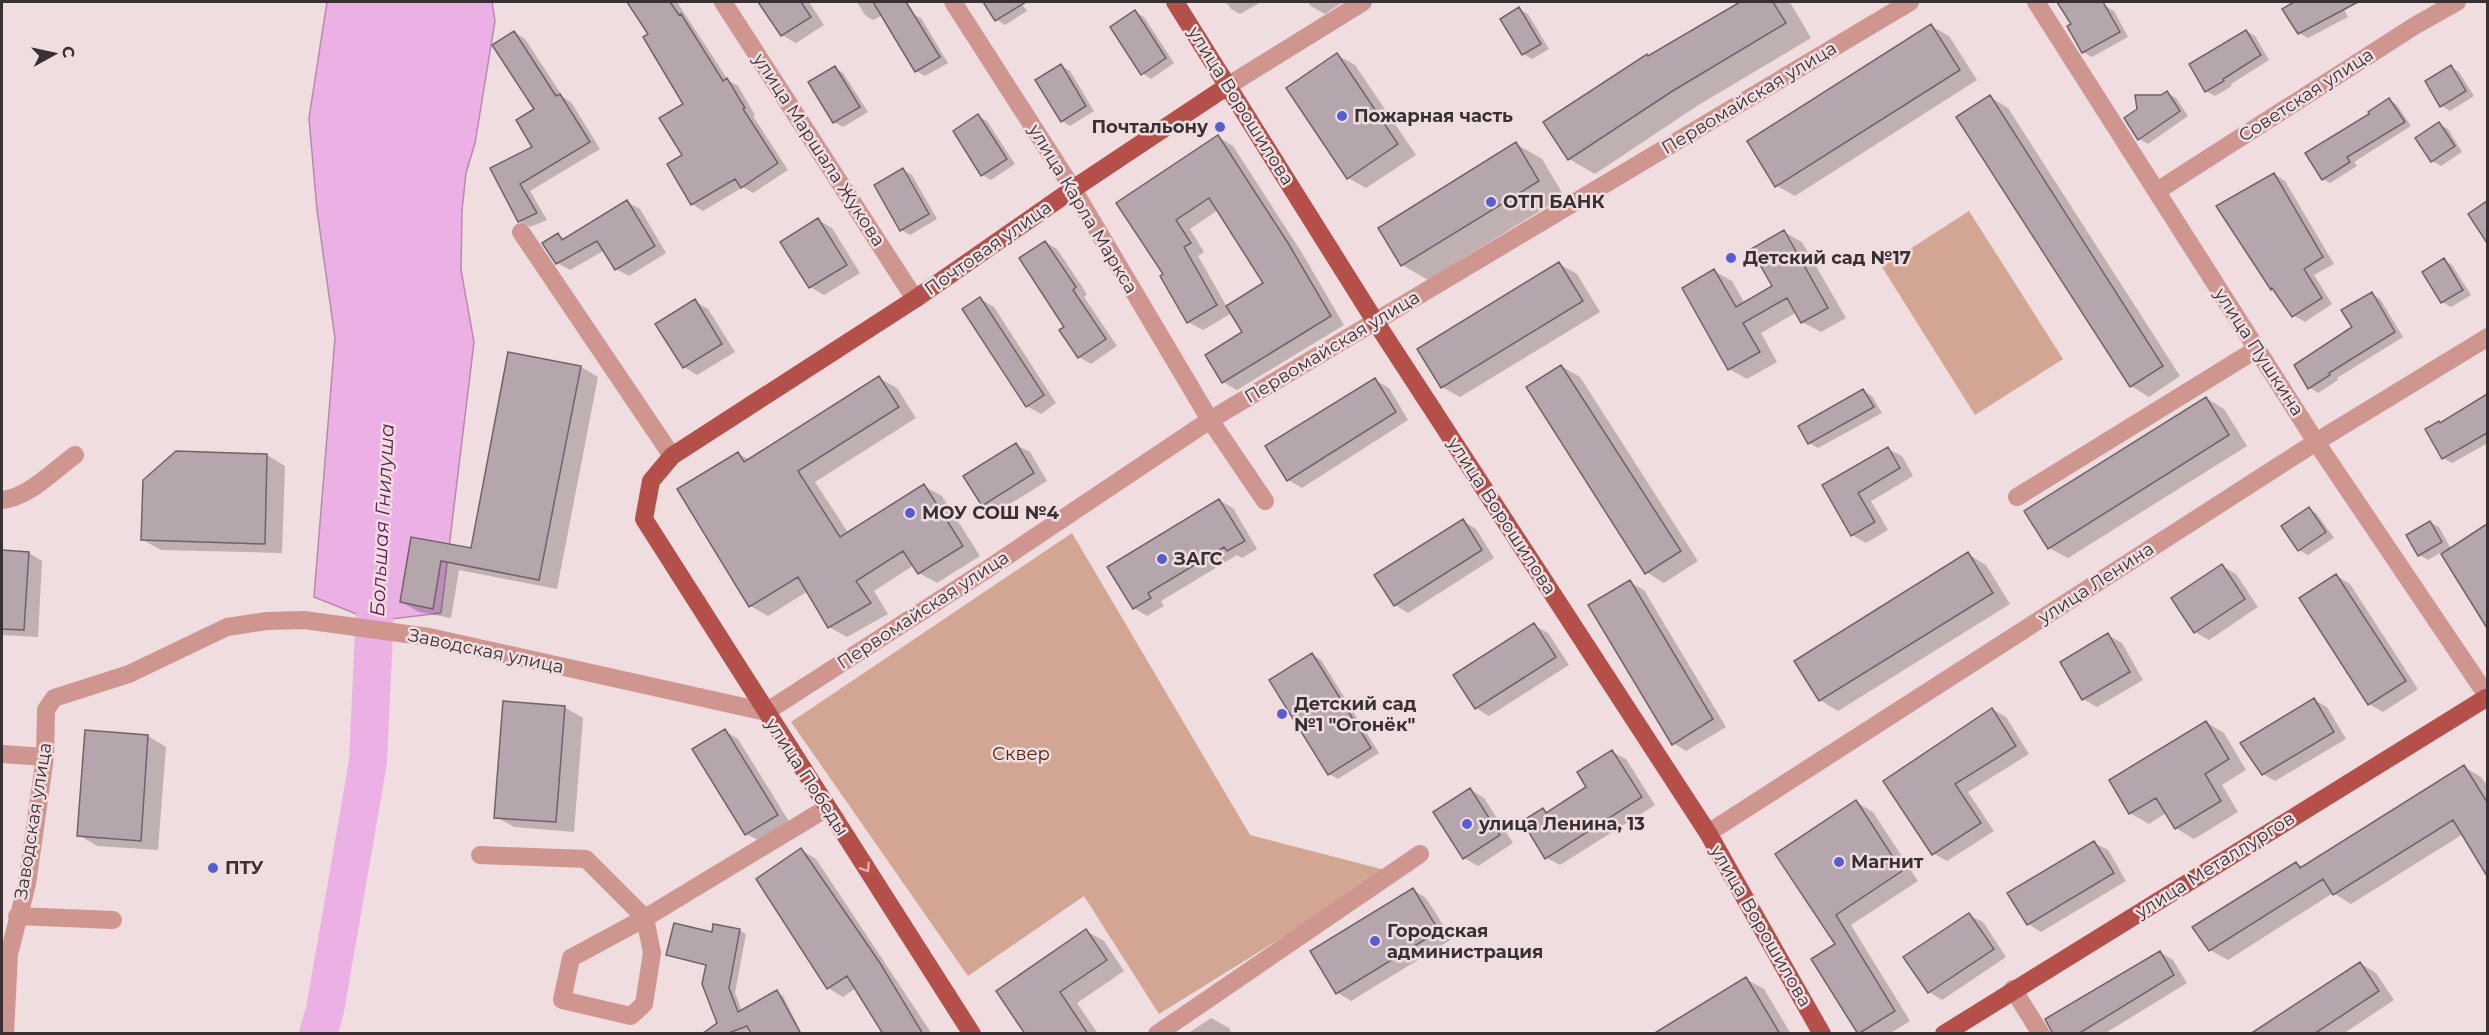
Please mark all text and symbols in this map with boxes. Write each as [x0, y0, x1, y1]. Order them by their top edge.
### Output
street label: улица Ворошилова [1183, 22, 1299, 189]
north arrow [24, 24, 84, 84]
street label: Первомайская улица [1657, 37, 1841, 159]
street label: Советская улица [2234, 43, 2378, 147]
text: С [58, 45, 79, 59]
street label: улица Маршала Жукова [748, 49, 890, 251]
place label: Пожарная часть [1354, 105, 1513, 127]
marker: Пожарная часть [1335, 109, 1349, 123]
place label: Почтальону [1092, 116, 1209, 138]
street label: улица Карла Маркса [1023, 120, 1142, 298]
marker: Почтальону [1213, 120, 1227, 134]
place label: ОТП БАНК [1503, 191, 1605, 213]
marker: ОТП БАНК [1484, 195, 1498, 209]
street label: Почтовая улица [920, 196, 1056, 300]
place label: Детский сад №17 [1743, 247, 1911, 269]
marker: Детский сад №17 [1724, 251, 1738, 265]
street label: улица Пушкина [2209, 283, 2309, 420]
street label: Первомайская улица [1240, 286, 1424, 408]
water label: Большая Гнилуша [365, 423, 399, 617]
street label: улица Ворошилова [1442, 432, 1561, 599]
place label: МОУ СОШ №4 [922, 502, 1059, 524]
marker: МОУ СОШ №4 [903, 506, 917, 520]
street label: улица Ленина [2033, 537, 2158, 629]
street label: Первомайская улица [833, 546, 1013, 674]
place label: ЗАГС [1173, 548, 1223, 570]
marker: ЗАГС [1155, 552, 1169, 566]
street label: Заводская улица [406, 624, 566, 678]
place label: Детский сад №1 "Огонёк" [1294, 693, 1417, 736]
marker: Детский сад №1 "Огонёк" [1275, 707, 1289, 721]
street label: улица Победы [760, 713, 853, 840]
street label: Заводская улица [10, 741, 56, 901]
park label: Сквер [992, 743, 1050, 765]
street label: улица Металлургов [2130, 807, 2299, 924]
place label: улица Ленина, 13 [1478, 813, 1645, 835]
marker: улица Ленина, 13 [1460, 817, 1474, 831]
street label: улица Ворошилова [1705, 840, 1816, 1011]
place label: Магнит [1851, 851, 1924, 873]
marker: Магнит [1832, 855, 1846, 869]
place label: ПТУ [225, 857, 264, 879]
marker: ПТУ [206, 861, 220, 875]
one-way arrow [858, 862, 870, 872]
place label: Городская администрация [1387, 920, 1543, 963]
marker: Городская администрация [1368, 934, 1382, 948]

